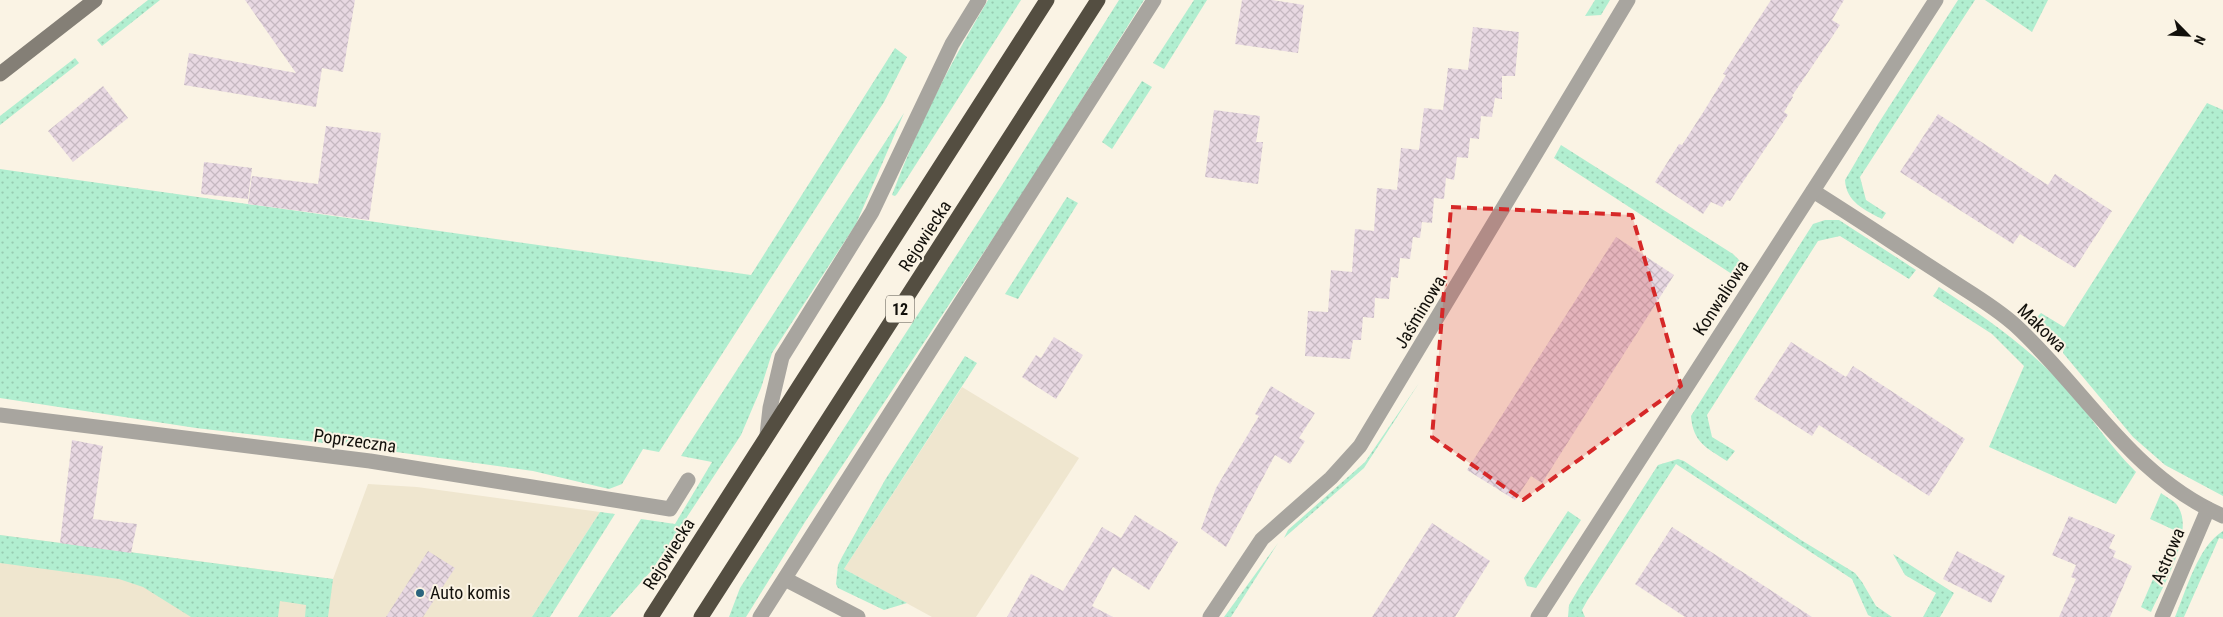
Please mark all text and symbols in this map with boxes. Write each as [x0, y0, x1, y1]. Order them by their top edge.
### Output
north arrow [2163, 10, 2213, 60]
text: N [2191, 33, 2209, 47]
street label: Rejowiecka [894, 196, 955, 275]
street label: Konwaliowa [1689, 256, 1753, 339]
street label: Jaśminowa [1390, 271, 1450, 352]
road number: 12 [886, 296, 914, 322]
street label: Makowa [2014, 299, 2071, 356]
street label: Poprzeczna [313, 424, 398, 457]
street label: Rejowiecka [638, 514, 699, 593]
street label: Astrowa [2146, 525, 2189, 587]
place label: Auto komis [430, 582, 510, 603]
marker: Auto komis [414, 587, 426, 599]

